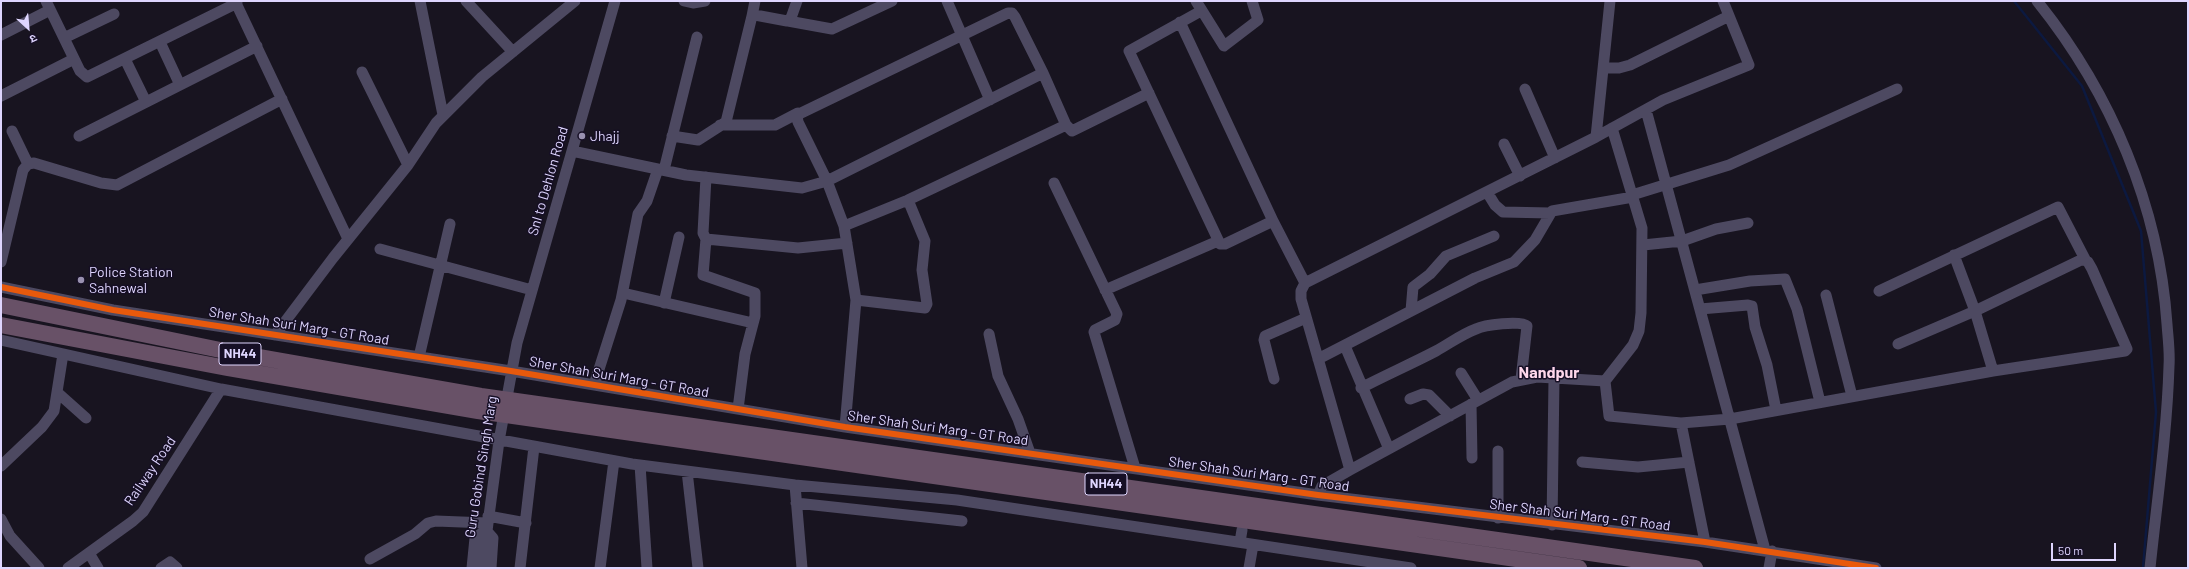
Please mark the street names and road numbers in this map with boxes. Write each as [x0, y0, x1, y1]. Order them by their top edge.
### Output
street label: Snl to Dehlon Road [524, 124, 572, 238]
street label: Sher Shah Suri Marg - GT Road [208, 303, 390, 349]
road number: NH44 [219, 343, 261, 365]
street label: Sher Shah Suri Marg - GT Road [528, 353, 710, 401]
street label: Guru Gobind Singh Marg [461, 395, 501, 539]
street label: Sher Shah Suri Marg - GT Road [847, 407, 1029, 449]
street label: Railway Road [121, 433, 179, 509]
street label: Sher Shah Suri Marg - GT Road [1168, 453, 1350, 495]
road number: NH44 [1085, 473, 1127, 495]
street label: Sher Shah Suri Marg - GT Road [1489, 496, 1671, 534]

